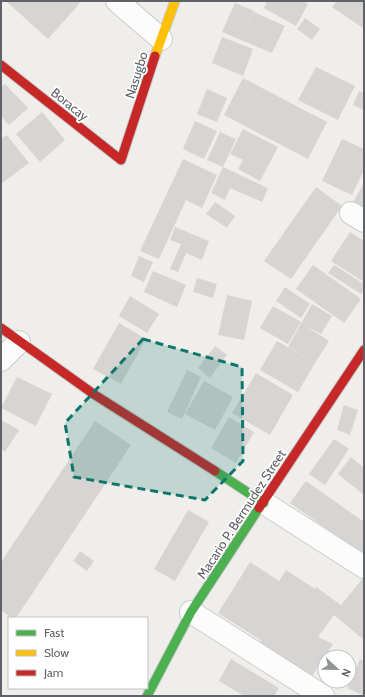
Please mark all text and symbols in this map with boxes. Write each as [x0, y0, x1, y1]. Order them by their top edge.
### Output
street label: Nasugbo [121, 50, 151, 100]
street label: Boracay [48, 84, 92, 124]
street label: Macario P. Bermudez Street [193, 446, 289, 582]
legend [8, 617, 148, 689]
text: Fast [44, 625, 64, 640]
text: Slow [44, 645, 69, 660]
north arrow [317, 649, 357, 689]
text: Jam [43, 665, 63, 680]
text: N [338, 667, 354, 679]

